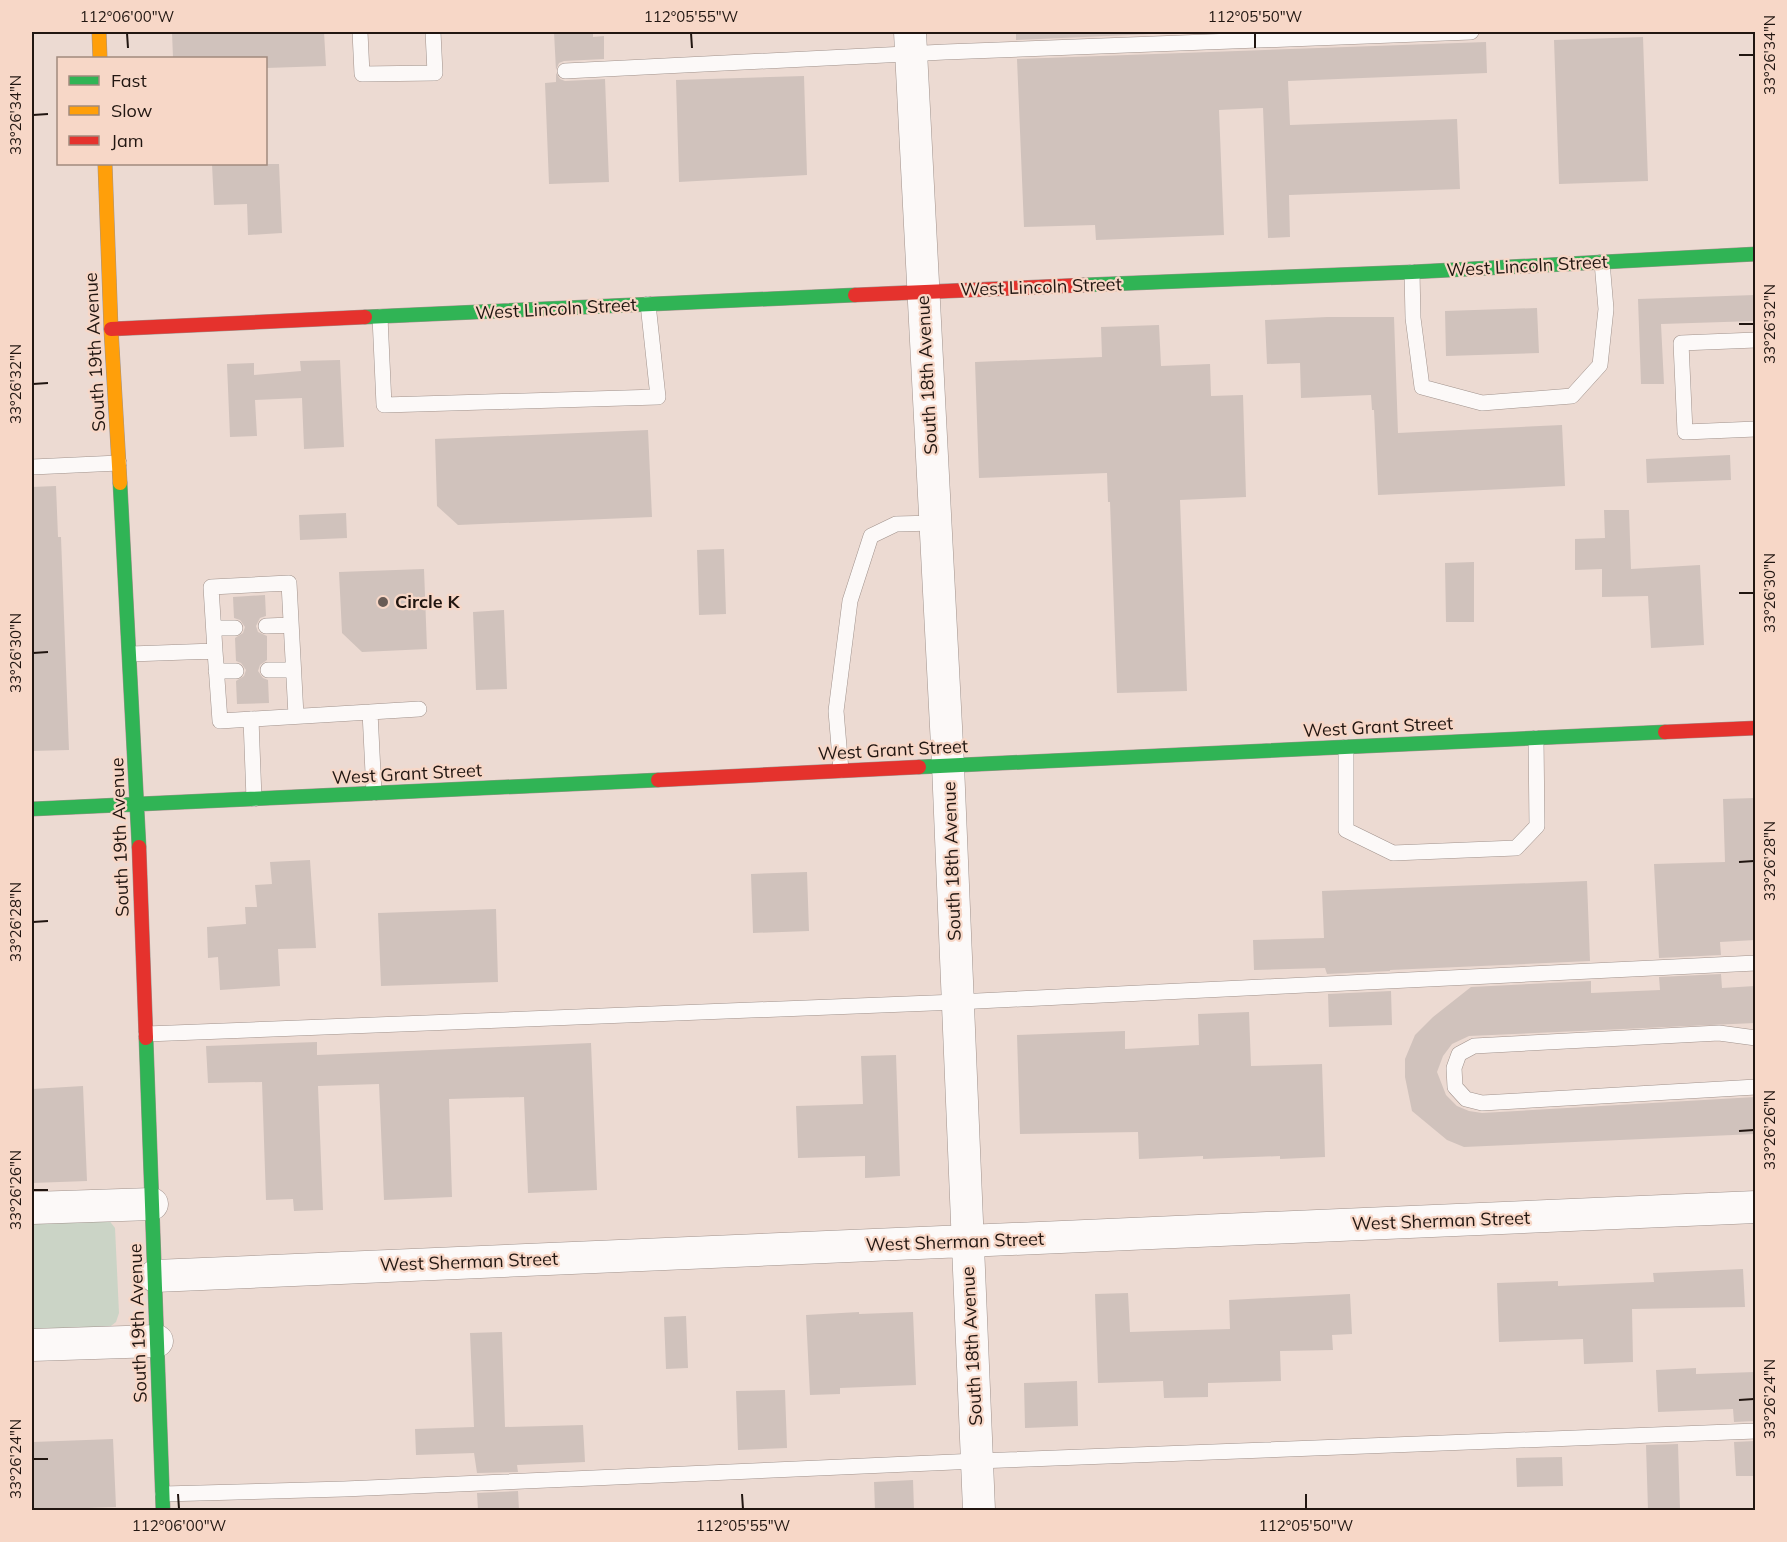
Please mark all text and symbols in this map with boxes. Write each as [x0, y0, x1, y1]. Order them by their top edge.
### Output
text: 112°06'00"W [80, 7, 175, 26]
text: 112°05'55"W [644, 7, 739, 26]
text: 112°05'50"W [1208, 7, 1303, 26]
text: 33°26'34"N [1760, 15, 1779, 95]
legend [57, 57, 267, 165]
text: Fast [111, 69, 147, 92]
text: 33°26'34"N [6, 75, 25, 155]
text: Slow [111, 99, 153, 122]
text: Jam [111, 129, 144, 152]
street label: West Lincoln Street [1446, 250, 1608, 281]
street label: South 19th Avenue [79, 272, 110, 432]
street label: West Lincoln Street [960, 272, 1122, 301]
text: 33°26'32"N [1760, 284, 1779, 364]
street label: West Lincoln Street [475, 293, 637, 324]
street label: South 18th Avenue [911, 295, 942, 455]
text: 33°26'32"N [6, 344, 25, 424]
text: 33°26'30"N [1760, 553, 1779, 633]
place label: Circle K [395, 590, 461, 613]
marker: Circle K [376, 595, 390, 609]
text: 33°26'30"N [6, 613, 25, 693]
street label: West Grant Street [1302, 711, 1454, 742]
street label: West Grant Street [817, 734, 969, 765]
street label: South 19th Avenue [105, 757, 134, 917]
street label: West Grant Street [331, 758, 483, 789]
street label: South 18th Avenue [937, 781, 966, 941]
text: 33°26'28"N [1760, 821, 1779, 901]
text: 33°26'28"N [6, 882, 25, 962]
text: 33°26'26"N [1760, 1090, 1779, 1170]
text: 33°26'26"N [6, 1150, 25, 1230]
street label: West Sherman Street [1351, 1206, 1530, 1235]
street label: West Sherman Street [865, 1227, 1044, 1256]
street label: South 19th Avenue [123, 1243, 152, 1403]
street label: West Sherman Street [379, 1247, 558, 1276]
street label: South 18th Avenue [956, 1266, 987, 1426]
text: 33°26'24"N [1760, 1359, 1779, 1439]
text: 33°26'24"N [6, 1419, 25, 1499]
text: 112°06'00"W [132, 1516, 227, 1535]
text: 112°05'55"W [696, 1516, 791, 1535]
text: 112°05'50"W [1259, 1516, 1354, 1535]

